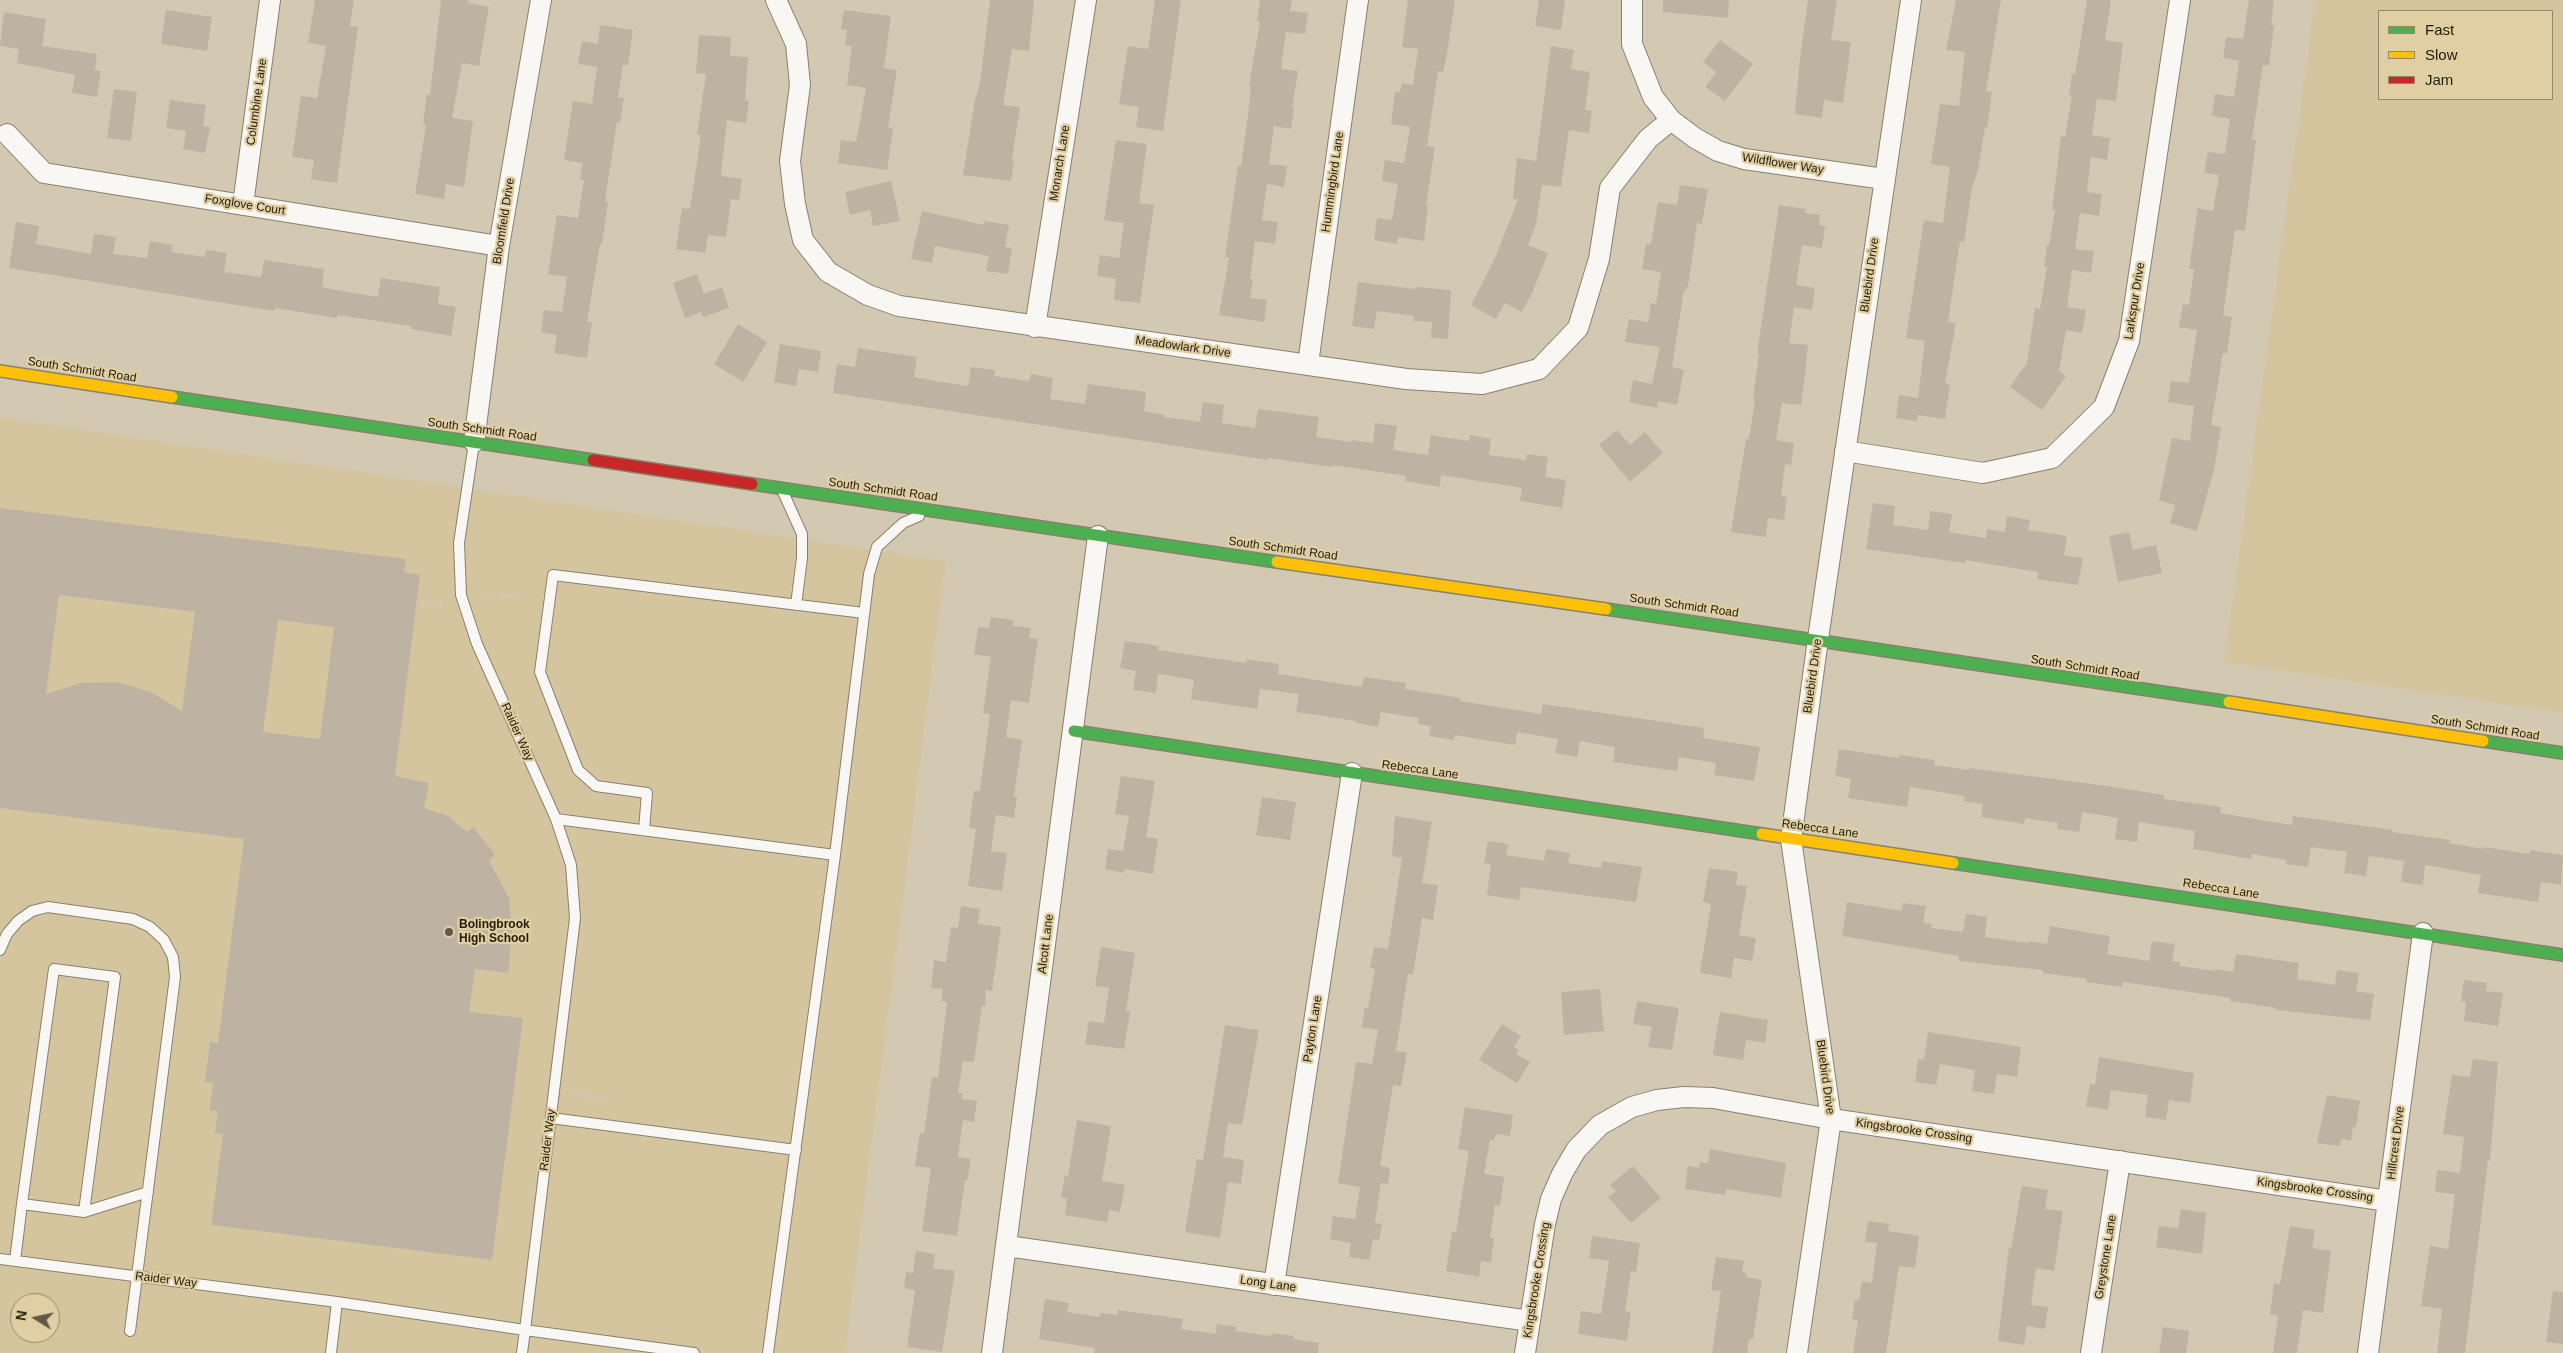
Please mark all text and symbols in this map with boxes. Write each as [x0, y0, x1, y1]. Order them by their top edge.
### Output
legend [2378, 10, 2553, 100]
text: Fast [2425, 21, 2454, 38]
text: Slow [2425, 46, 2458, 63]
street label: Columbine Lane [244, 58, 270, 146]
text: Jam [2425, 71, 2453, 88]
street label: Monarch Lane [1047, 124, 1073, 202]
street label: Hummingbird Lane [1319, 131, 1347, 233]
street label: Wildflower Way [1741, 150, 1825, 178]
street label: Bloomfield Drive [490, 177, 518, 265]
street label: Foxglove Court [204, 192, 286, 218]
street label: Bluebird Drive [1858, 237, 1882, 313]
street label: Larkspur Drive [2122, 261, 2148, 341]
street label: Meadowlark Drive [1134, 333, 1232, 361]
street label: South Schmidt Road [27, 354, 137, 386]
street label: South Schmidt Road [427, 415, 537, 445]
street label: South Schmidt Road [828, 475, 938, 505]
street label: South Schmidt Road [1228, 534, 1338, 564]
street label: South Schmidt Road [1629, 591, 1739, 621]
street label: Bluebird Drive [1801, 638, 1825, 714]
street label: South Schmidt Road [2030, 652, 2140, 684]
street label: Raider Way [498, 701, 536, 763]
street label: South Schmidt Road [2430, 712, 2540, 744]
street label: Rebecca Lane [1381, 757, 1459, 783]
street label: Rebecca Lane [1781, 816, 1859, 842]
street label: Rebecca Lane [2182, 876, 2260, 902]
street label: Alcott Lane [1035, 913, 1057, 975]
place label: Bolingbrook High School [459, 918, 530, 946]
marker: Bolingbrook High School [443, 926, 455, 938]
street label: Payton Lane [1301, 995, 1325, 1063]
street label: Bluebird Drive [1813, 1039, 1837, 1115]
street label: Hillcrest Drive [2384, 1105, 2408, 1181]
street label: Raider Way [537, 1108, 559, 1172]
street label: Kingsbrooke Crossing [1855, 1116, 1973, 1146]
street label: Kingsbrooke Crossing [2256, 1175, 2374, 1205]
street label: Greystone Lane [2092, 1214, 2120, 1300]
street label: Kingsbrooke Crossing [1521, 1221, 1553, 1339]
street label: Raider Way [134, 1269, 198, 1291]
street label: Long Lane [1239, 1273, 1297, 1295]
north arrow [10, 1293, 60, 1343]
text: N [12, 1309, 30, 1322]

